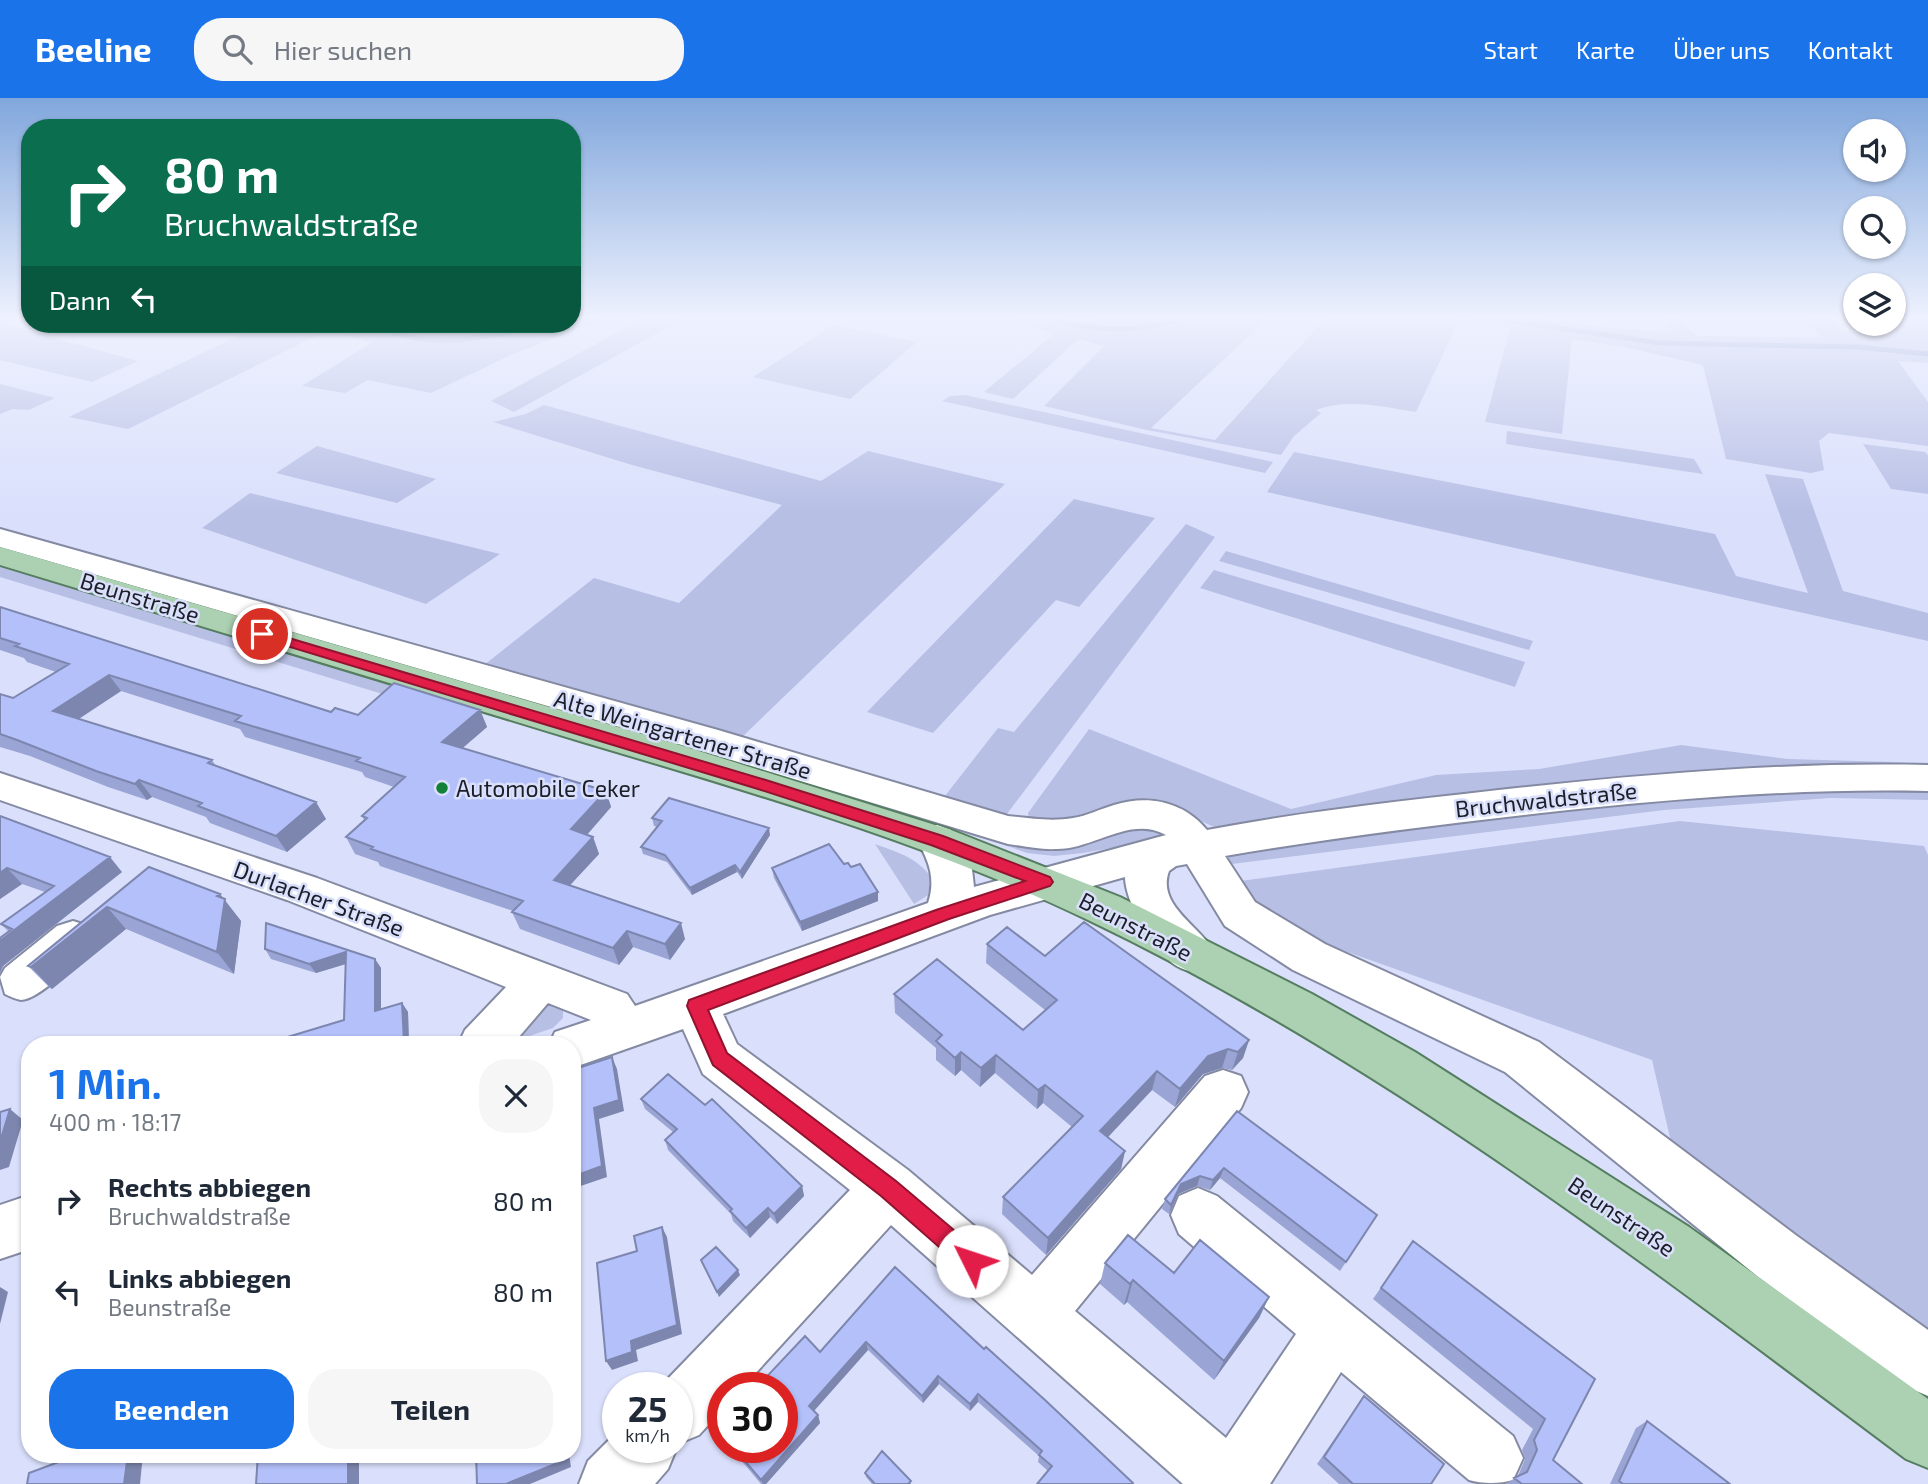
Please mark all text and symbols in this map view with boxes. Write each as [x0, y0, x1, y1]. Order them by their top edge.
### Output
search box [194, 18, 684, 81]
text: Beeline [35, 29, 152, 69]
icon: search [218, 30, 256, 68]
text: Hier suchen [274, 34, 412, 65]
text: Start [1484, 35, 1538, 64]
text: Karte [1576, 35, 1635, 64]
text: Über uns [1673, 35, 1770, 64]
text: Kontakt [1808, 35, 1893, 64]
map controls [1843, 119, 1906, 336]
button: sound [1843, 119, 1906, 182]
text: 80 m [164, 144, 279, 203]
icon: right [49, 147, 140, 238]
button: search [1843, 196, 1906, 259]
text: Bruchwaldstraße [164, 204, 418, 242]
button: layers [1843, 273, 1906, 336]
icon: left [125, 280, 163, 318]
text: Dann [49, 284, 111, 315]
street label: Beunstraße [77, 566, 203, 628]
pin [232, 604, 292, 664]
icon: arrive [243, 615, 281, 653]
street label: Alte Weingartener Straße [551, 684, 815, 784]
place label: Automobile Ceker [456, 774, 640, 802]
street label: Bruchwaldstraße [1454, 776, 1638, 822]
marker: Automobile Ceker [434, 780, 450, 796]
street label: Durlacher Straße [230, 854, 408, 942]
street label: Beunstraße [1075, 886, 1197, 966]
text: 1 Min. [49, 1057, 162, 1107]
button: close [479, 1059, 553, 1133]
text: 400 m · 18:17 [49, 1108, 181, 1136]
street label: Beunstraße [1563, 1170, 1681, 1262]
text: Rechts abbiegen [108, 1171, 311, 1202]
icon: right [49, 1182, 87, 1220]
text: 80 m [493, 1185, 553, 1216]
text: Bruchwaldstraße [108, 1202, 291, 1230]
position arrow [935, 1224, 1009, 1298]
text: Links abbiegen [108, 1262, 292, 1293]
icon: left [49, 1273, 87, 1311]
text: 80 m [493, 1276, 553, 1307]
text: Beunstraße [108, 1293, 231, 1321]
button: Beenden [49, 1369, 294, 1449]
button: Teilen [308, 1369, 553, 1449]
speed limit sign: 30 [707, 1372, 798, 1463]
text: 25 [628, 1387, 667, 1429]
text: km/h [625, 1424, 670, 1446]

